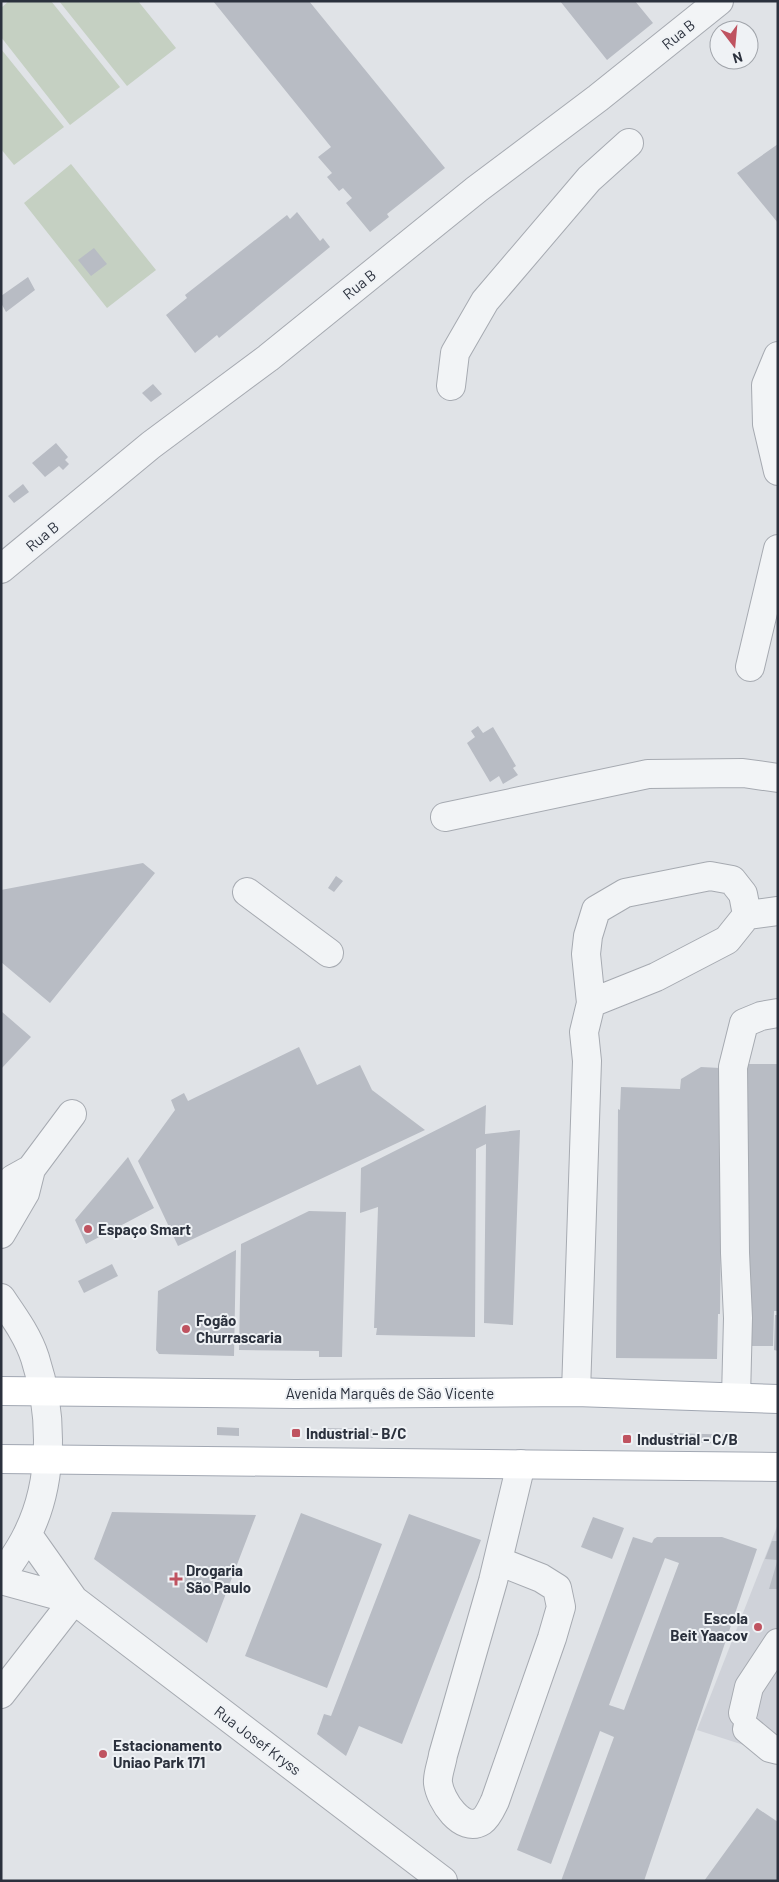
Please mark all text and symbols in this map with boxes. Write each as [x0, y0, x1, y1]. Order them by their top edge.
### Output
street label: Rua B [658, 15, 698, 53]
north arrow [709, 20, 759, 70]
text: N [731, 49, 745, 67]
street label: Rua B [339, 265, 379, 303]
street label: Rua B [22, 517, 62, 555]
place label: Espaço Smart [98, 1220, 191, 1238]
marker: Espaço Smart [82, 1223, 94, 1235]
place label: Fogão Churrascaria [196, 1311, 282, 1346]
marker: Fogão Churrascaria [180, 1323, 192, 1335]
street label: Avenida Marquês de São Vicente [286, 1384, 494, 1402]
place label: Industrial - B/C [306, 1424, 406, 1442]
marker: Industrial - B/C [290, 1427, 302, 1439]
place label: Industrial - C/B [637, 1430, 738, 1448]
marker: Industrial - C/B [621, 1433, 633, 1445]
place label: Drogaria São Paulo [186, 1561, 251, 1596]
marker: Drogaria São Paulo [170, 1573, 182, 1585]
place label: Escola Beit Yaacov [670, 1609, 748, 1644]
marker: Escola Beit Yaacov [752, 1621, 764, 1633]
street label: Rua Josef Kryss [211, 1702, 305, 1778]
place label: Estacionamento Uniao Park 171 [113, 1736, 222, 1771]
marker: Estacionamento Uniao Park 171 [97, 1748, 109, 1760]

